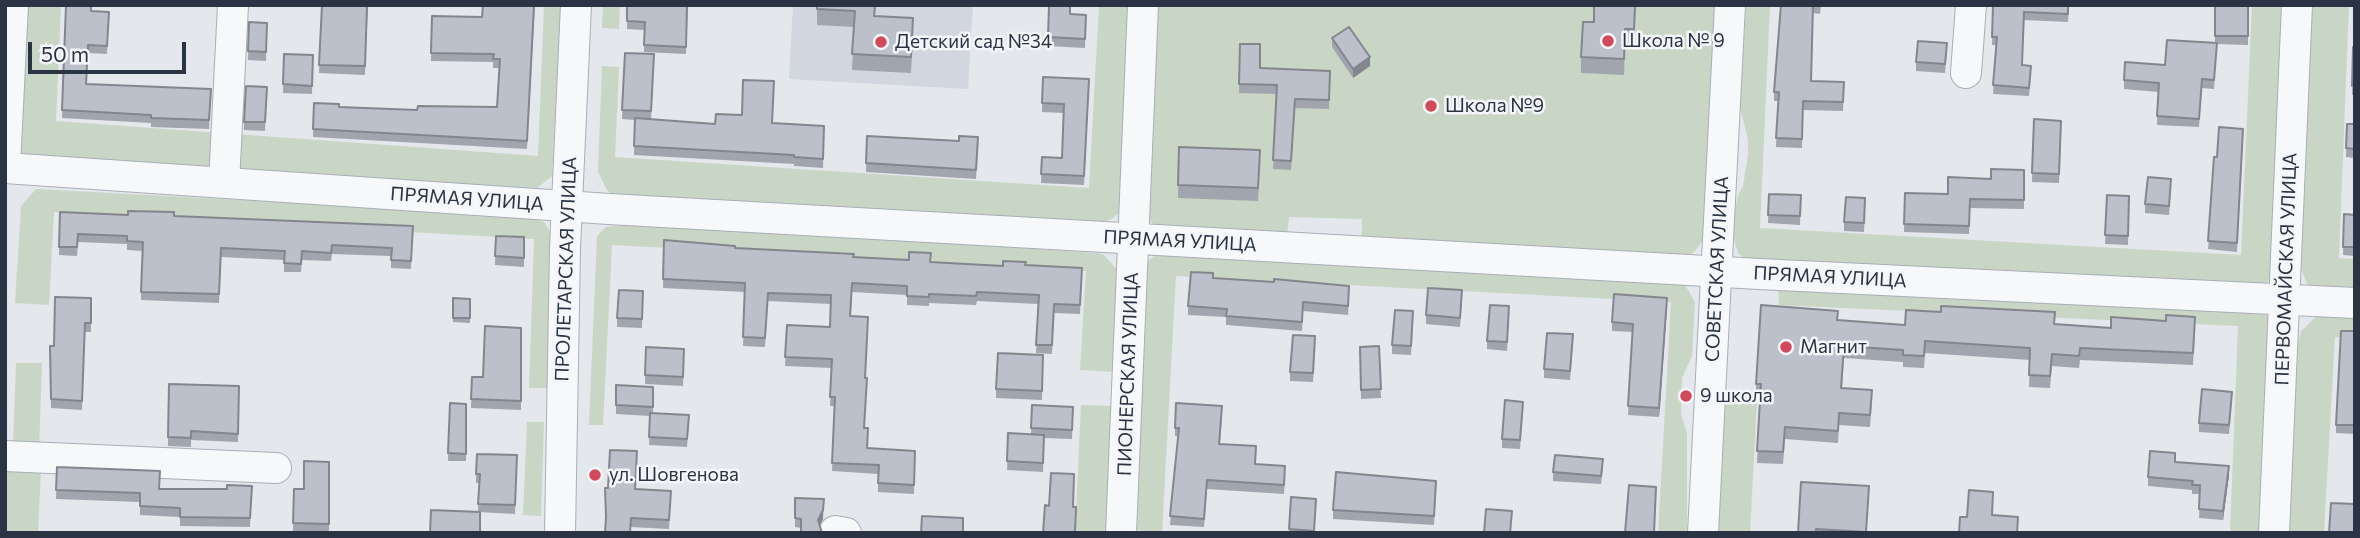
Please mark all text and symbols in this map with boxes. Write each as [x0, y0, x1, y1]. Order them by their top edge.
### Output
scale bar [32, 28, 189, 72]
place label: Школа № 9 [1622, 30, 1725, 52]
place label: Детский сад №34 [895, 31, 1052, 53]
marker: Школа № 9 [1600, 33, 1616, 49]
marker: Детский сад №34 [873, 34, 889, 50]
text: 50 m [41, 41, 89, 66]
place label: Школа №9 [1445, 95, 1544, 117]
marker: Школа №9 [1423, 98, 1439, 114]
street label: ПЕРВОМАЙСКАЯ УЛИЦА [2271, 152, 2301, 386]
street label: ПРОЛЕТАРСКАЯ УЛИЦА [551, 156, 581, 382]
street label: СОВЕТСКАЯ УЛИЦА [1701, 175, 1733, 363]
street label: ПРЯМАЯ УЛИЦА [390, 182, 544, 216]
street label: ПРЯМАЯ УЛИЦА [1103, 226, 1257, 256]
street label: ПРЯМАЯ УЛИЦА [1753, 262, 1907, 292]
street label: ПИОНЕРСКАЯ УЛИЦА [1113, 272, 1143, 476]
place label: Магнит [1800, 336, 1867, 358]
marker: Магнит [1778, 339, 1794, 355]
place label: 9 школа [1700, 385, 1773, 407]
marker: 9 школа [1678, 388, 1694, 404]
place label: ул. Шовгенова [609, 464, 739, 486]
marker: ул. Шовгенова [587, 467, 603, 483]

